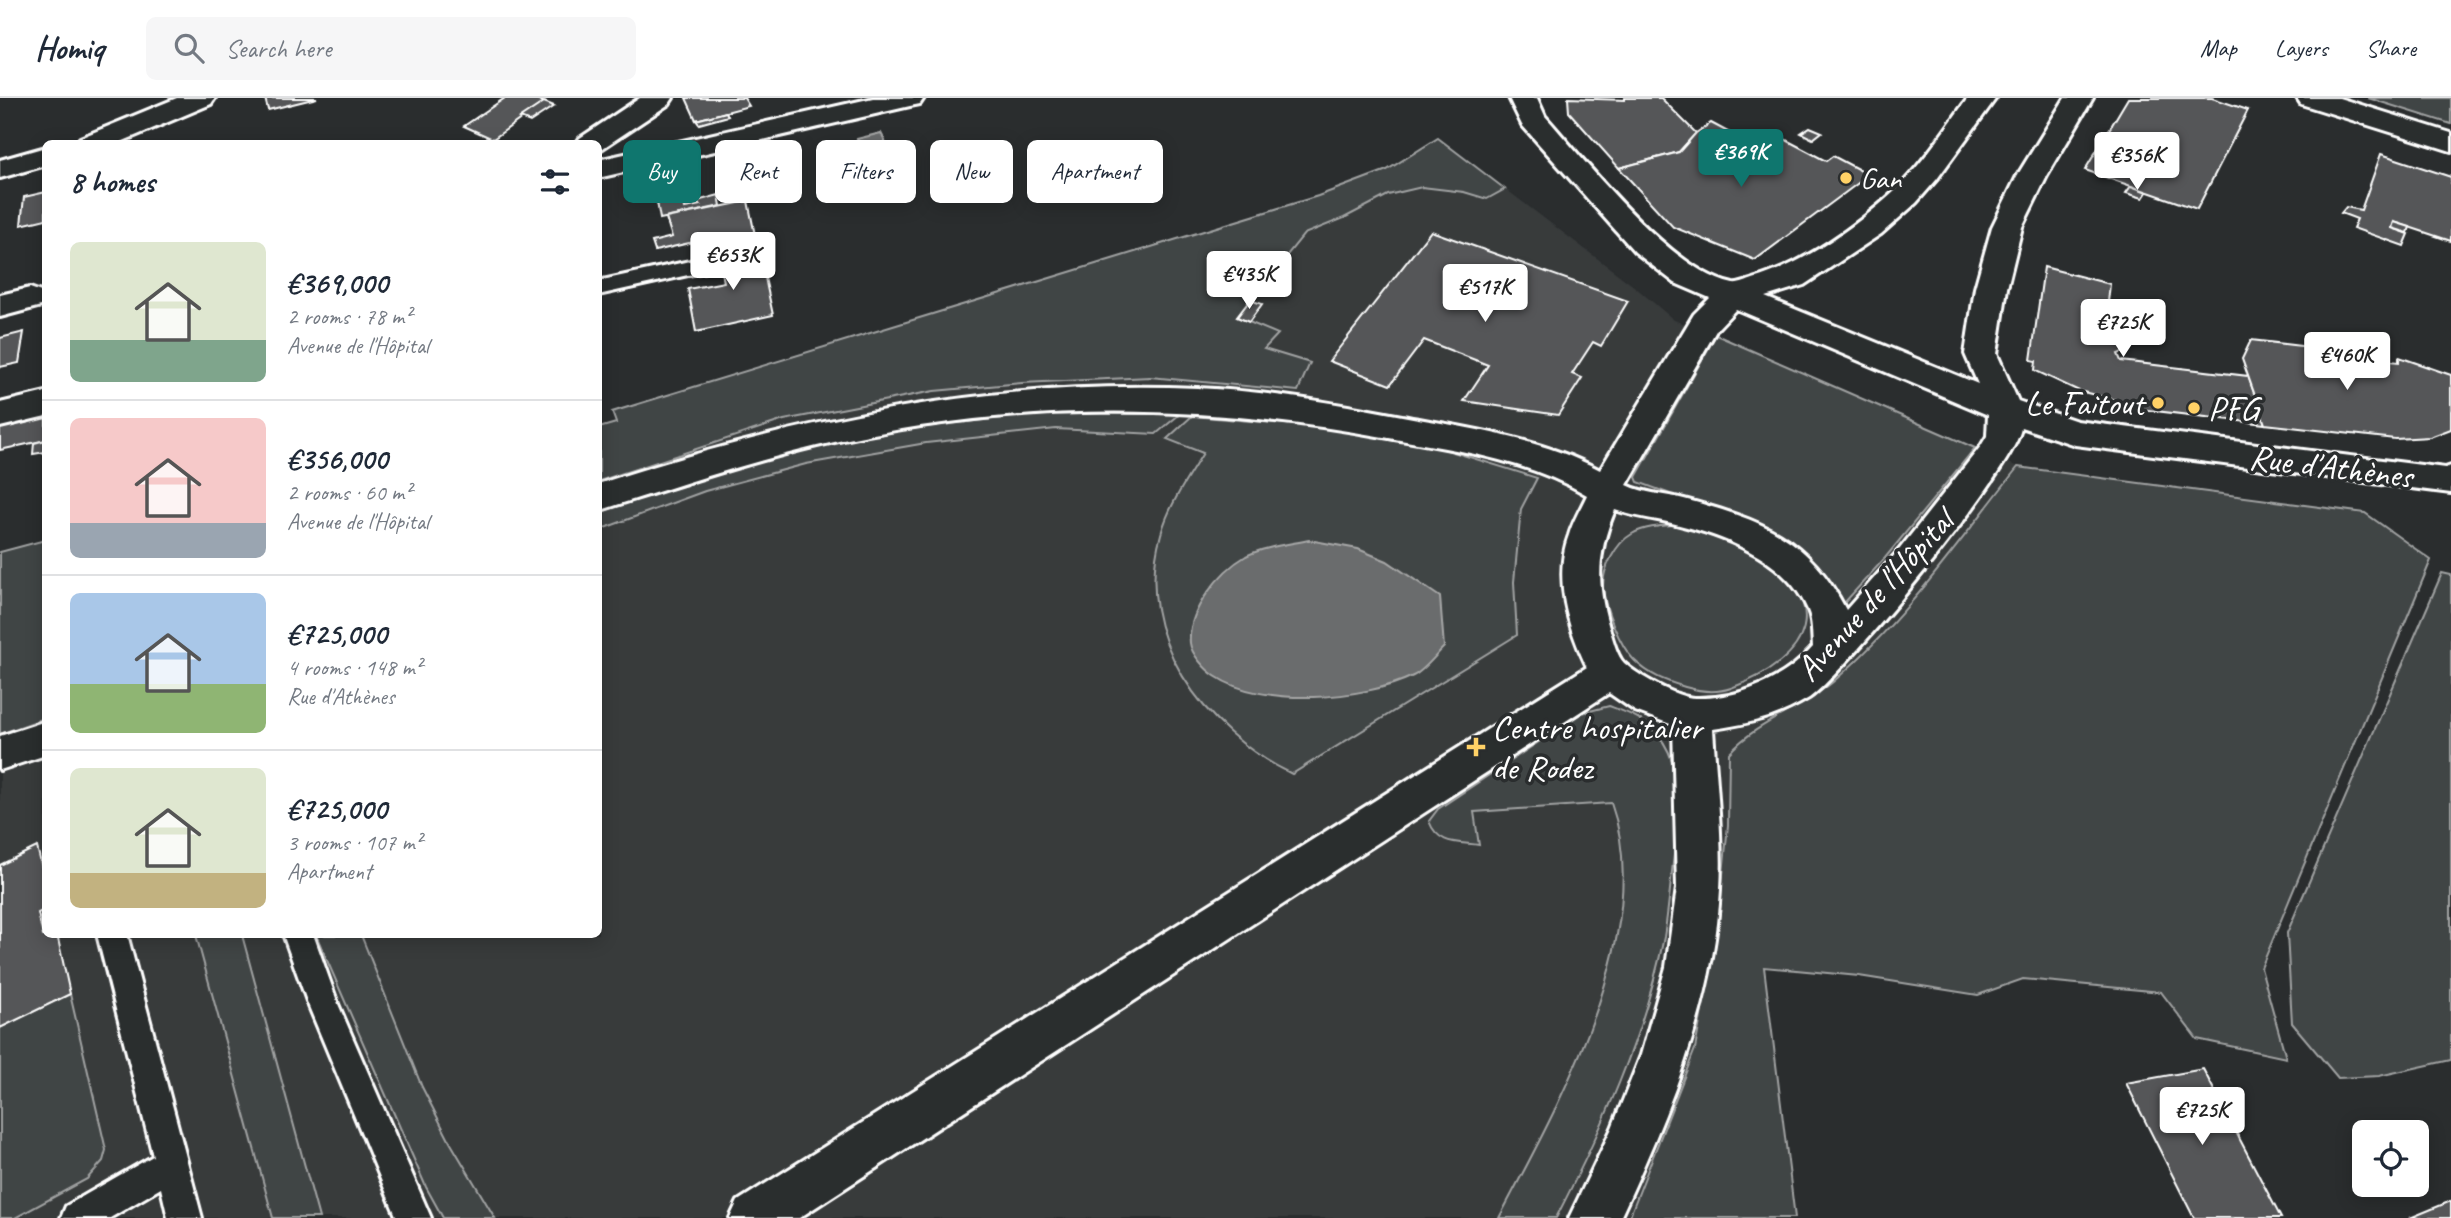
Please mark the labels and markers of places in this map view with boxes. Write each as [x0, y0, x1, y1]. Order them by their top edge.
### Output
pin: €369K [1692, 130, 1790, 189]
pin: €356K [2088, 132, 2186, 192]
place label: Gan [1860, 159, 1903, 197]
marker: Gan [1838, 170, 1854, 186]
pin: €653K [684, 232, 782, 292]
pin: €435K [1200, 252, 1298, 311]
pin: €517K [1436, 264, 1534, 324]
pin: €725K [2074, 300, 2172, 359]
pin: €460K [2298, 332, 2396, 392]
place label: Le Faitout [2025, 381, 2147, 426]
place label: PFG [2208, 386, 2263, 431]
marker: Le Faitout [2150, 395, 2166, 411]
marker: PFG [2186, 400, 2202, 416]
place label: Centre hospitalier de Rodez [1492, 705, 1704, 790]
marker: Centre hospitalier de Rodez [1466, 737, 1486, 757]
pin: €725K [2153, 1088, 2251, 1147]

